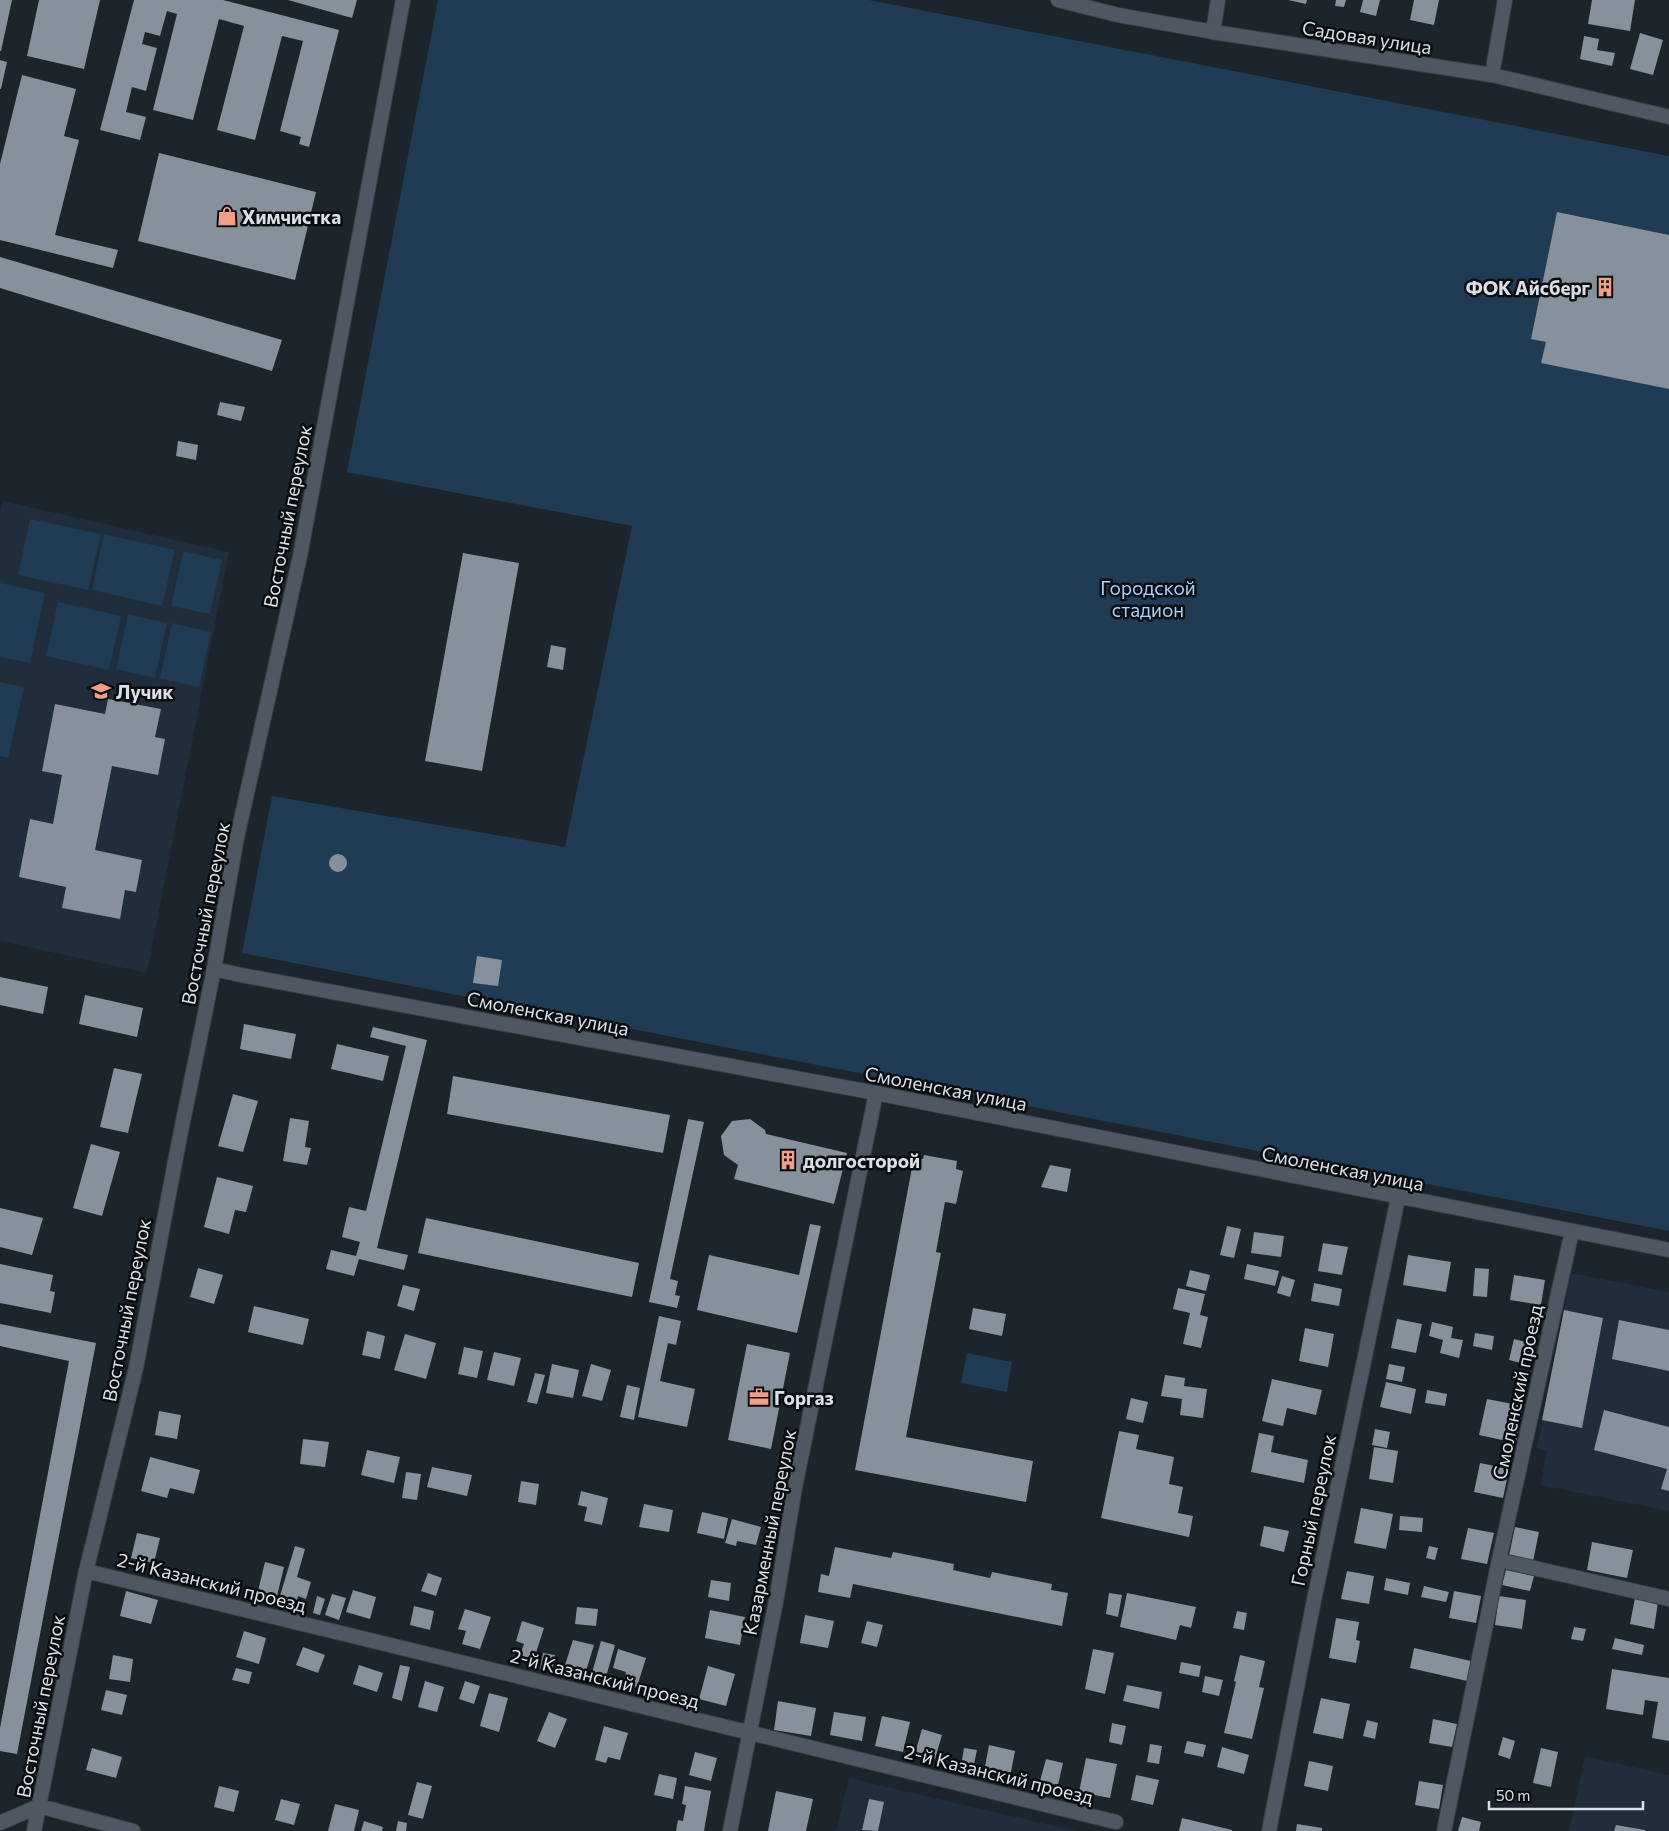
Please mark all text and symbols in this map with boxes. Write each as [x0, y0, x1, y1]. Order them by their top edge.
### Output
street label: Садовая улица [1301, 15, 1433, 59]
shop icon: Химчистка [216, 205, 238, 227]
place label: Химчистка [242, 205, 341, 228]
place label: ФОК Айсберг [1466, 276, 1591, 299]
building icon: ФОК Айсберг [1594, 276, 1616, 298]
street label: Восточный переулок [258, 423, 316, 609]
park label: Городской стадион [1100, 576, 1196, 621]
school or university icon: Лучик [90, 680, 112, 702]
place label: Лучик [116, 680, 173, 703]
street label: Восточный переулок [176, 820, 234, 1006]
street label: Смоленская улица [465, 986, 631, 1040]
street label: Смоленская улица [863, 1061, 1029, 1115]
street label: Смоленская улица [1260, 1141, 1426, 1195]
building icon: долгосторой [777, 1149, 799, 1171]
place label: долгосторой [803, 1149, 920, 1172]
street label: Восточный переулок [97, 1217, 155, 1403]
street label: Смоленский проезд [1487, 1302, 1547, 1482]
office icon: Горгаз [748, 1386, 770, 1408]
place label: Горгаз [774, 1386, 834, 1409]
street label: Казарменный переулок [738, 1427, 800, 1637]
street label: Горный переулок [1286, 1432, 1340, 1588]
street label: 2-й Казанский проезд [115, 1547, 309, 1617]
street label: Восточный переулок [11, 1613, 69, 1799]
street label: 2-й Казанский проезд [508, 1643, 702, 1713]
street label: 2-й Казанский проезд [902, 1739, 1096, 1809]
scale bar [1489, 1778, 1643, 1810]
text: 50 m [1496, 1786, 1530, 1804]

